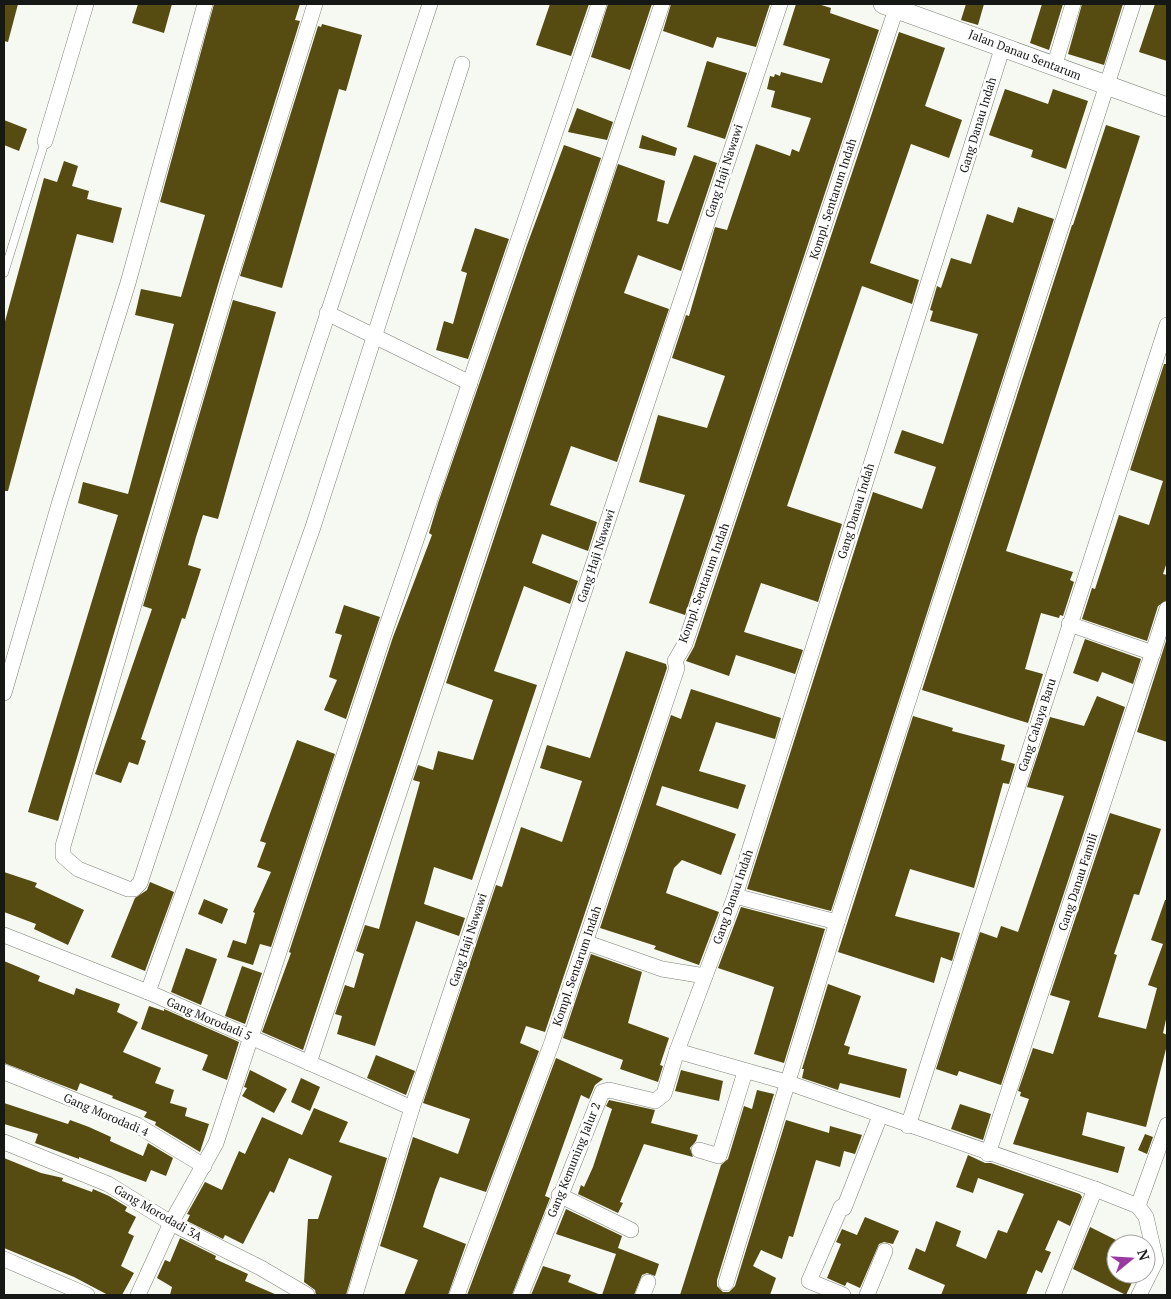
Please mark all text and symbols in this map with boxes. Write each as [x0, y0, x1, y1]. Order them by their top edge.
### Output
street label: Jalan Danau Sentarum [967, 26, 1084, 83]
street label: Gang Danau Indah [956, 75, 999, 175]
street label: Gang Haji Nawawi [701, 122, 746, 220]
street label: Kompl. Sentarum Indah [806, 136, 859, 261]
street label: Gang Danau Indah [834, 461, 877, 561]
street label: Gang Haji Nawawi [573, 507, 618, 605]
street label: Kompl. Sentarum Indah [675, 521, 732, 645]
street label: Gang Cahaya Baru [1014, 676, 1059, 774]
street label: Gang Danau Famili [1055, 831, 1101, 933]
street label: Gang Danau Indah [709, 847, 756, 946]
street label: Gang Haji Nawawi [445, 891, 490, 989]
street label: Kompl. Sentarum Indah [549, 904, 604, 1028]
street label: Gang Morodadi 5 [164, 994, 254, 1043]
street label: Gang Morodadi 4 [61, 1090, 152, 1140]
street label: Gang Kemuning Jalur 2 [544, 1100, 603, 1220]
street label: Gang Morodadi 3A [111, 1181, 206, 1244]
north arrow [1106, 1234, 1156, 1284]
text: N [1133, 1247, 1155, 1263]

